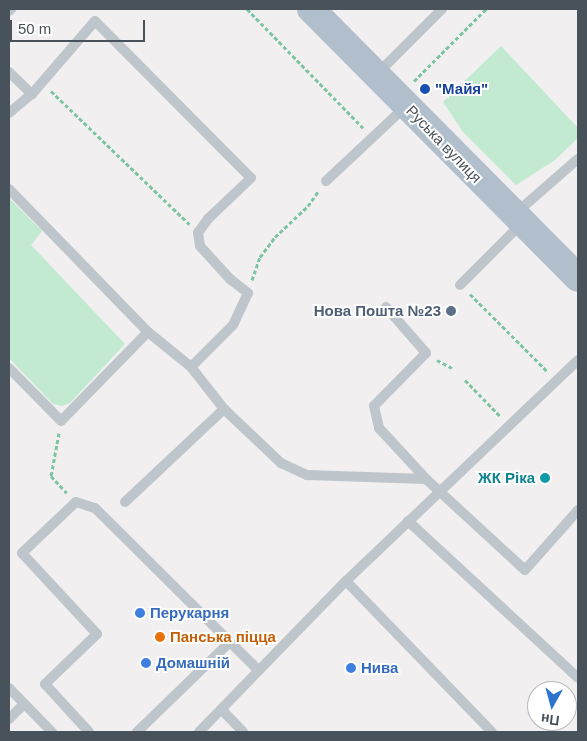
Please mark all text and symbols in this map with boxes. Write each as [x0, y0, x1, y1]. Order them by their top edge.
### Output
scale bar [12, 10, 148, 42]
text: 50 m [18, 20, 51, 37]
place label: "Майя" [435, 80, 488, 98]
marker: "Майя" [419, 83, 431, 95]
street label: Руська вулиця [403, 102, 485, 186]
place label: Нова Пошта №23 [314, 302, 441, 320]
marker: Нова Пошта №23 [445, 305, 457, 317]
place label: ЖК Ріка [478, 469, 535, 487]
marker: ЖК Ріка [539, 472, 551, 484]
place label: Перукарня [150, 604, 229, 622]
marker: Перукарня [134, 607, 146, 619]
place label: Панська пiцца [170, 628, 276, 646]
marker: Панська пiцца [154, 631, 166, 643]
place label: Домашній [156, 654, 230, 672]
marker: Домашній [140, 657, 152, 669]
place label: Нива [361, 659, 398, 677]
marker: Нива [345, 662, 357, 674]
north arrow [527, 681, 577, 731]
text: Пн [540, 711, 560, 729]

